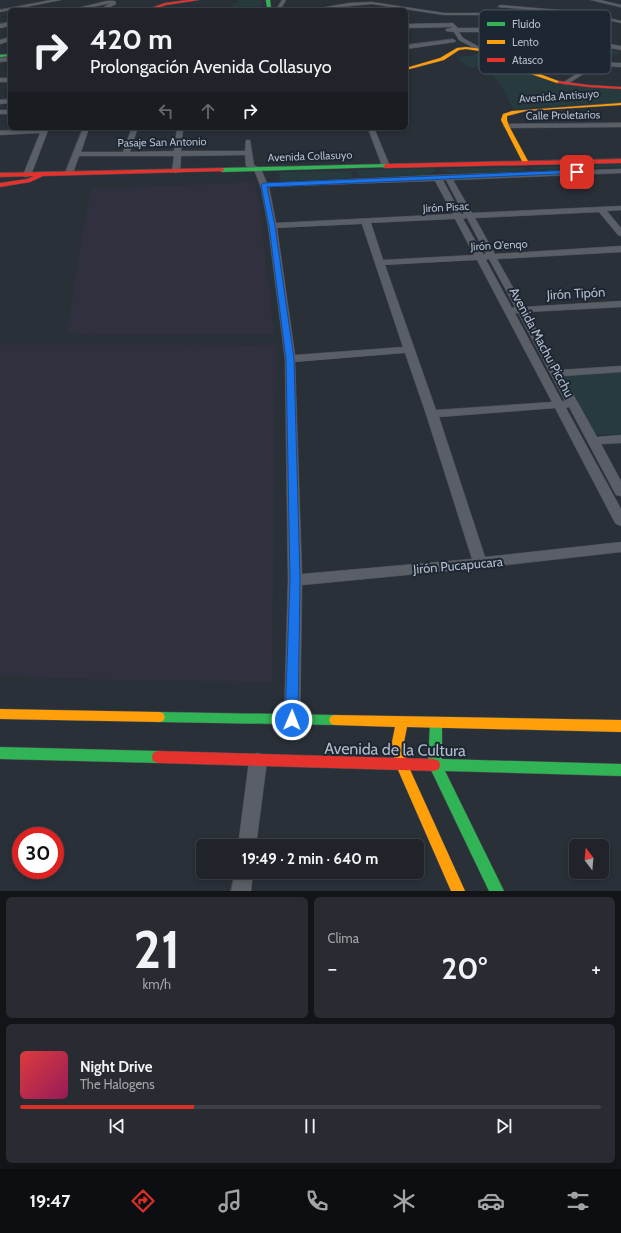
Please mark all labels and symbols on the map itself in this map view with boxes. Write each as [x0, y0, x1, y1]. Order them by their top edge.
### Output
legend [479, 10, 611, 74]
text: Fluido [512, 17, 541, 31]
text: Lento [512, 35, 539, 49]
text: Atasco [512, 53, 543, 67]
street label: Avenida Antisuyo [518, 86, 600, 106]
street label: Calle Proletarios [526, 107, 601, 123]
street label: Pasaje San Antonio [117, 134, 207, 150]
street label: Avenida Collasuyo [267, 148, 353, 164]
pin [560, 155, 594, 189]
street label: Jirón Pisac [421, 199, 470, 215]
street label: Jirón Q'enqo [469, 237, 528, 254]
street label: Jirón Tipón [545, 283, 606, 303]
street label: Avenida Machu Picchu [506, 284, 578, 400]
street label: Jirón Pucapucara [411, 553, 504, 577]
position arrow [271, 699, 313, 741]
street label: Avenida de la Cultura [324, 739, 466, 760]
speed limit sign: 30 [12, 827, 64, 879]
north arrow [569, 839, 609, 879]

